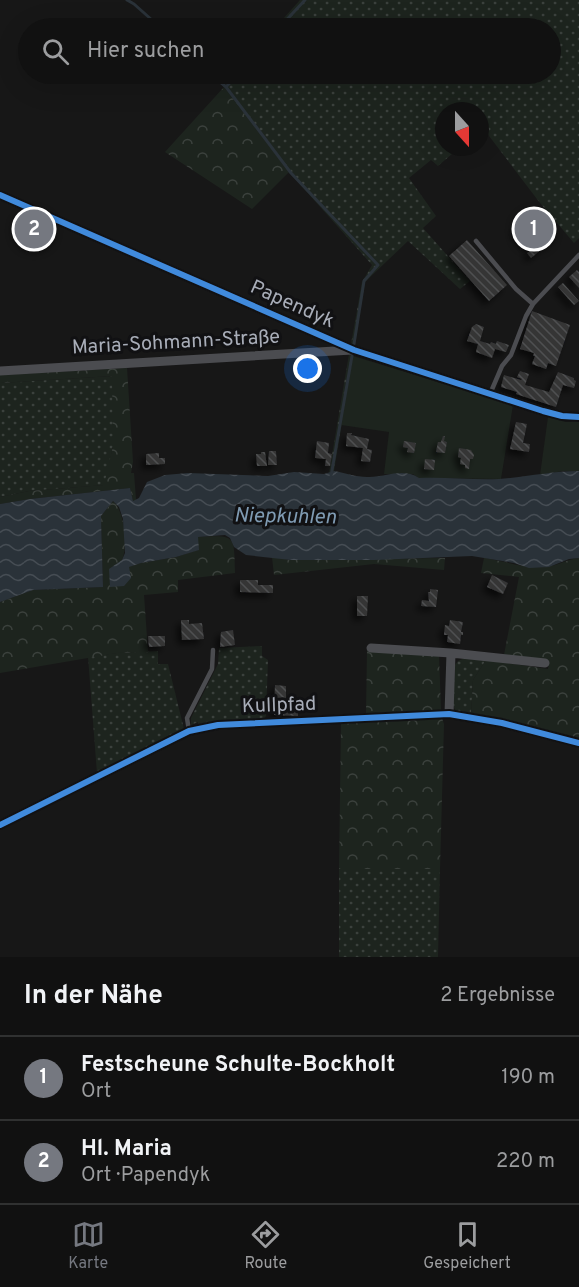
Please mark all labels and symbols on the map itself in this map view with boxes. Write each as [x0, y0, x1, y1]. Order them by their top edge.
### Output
north arrow [435, 102, 489, 156]
pin: 2 [15, 206, 54, 252]
pin: 1 [514, 206, 554, 252]
street label: Papendyk [246, 275, 338, 335]
street label: Maria-Sohmann-Straße [71, 325, 281, 361]
your location [293, 354, 322, 383]
water label: Niepkuhlen [233, 503, 337, 531]
street label: Kullpfad [241, 692, 317, 720]

